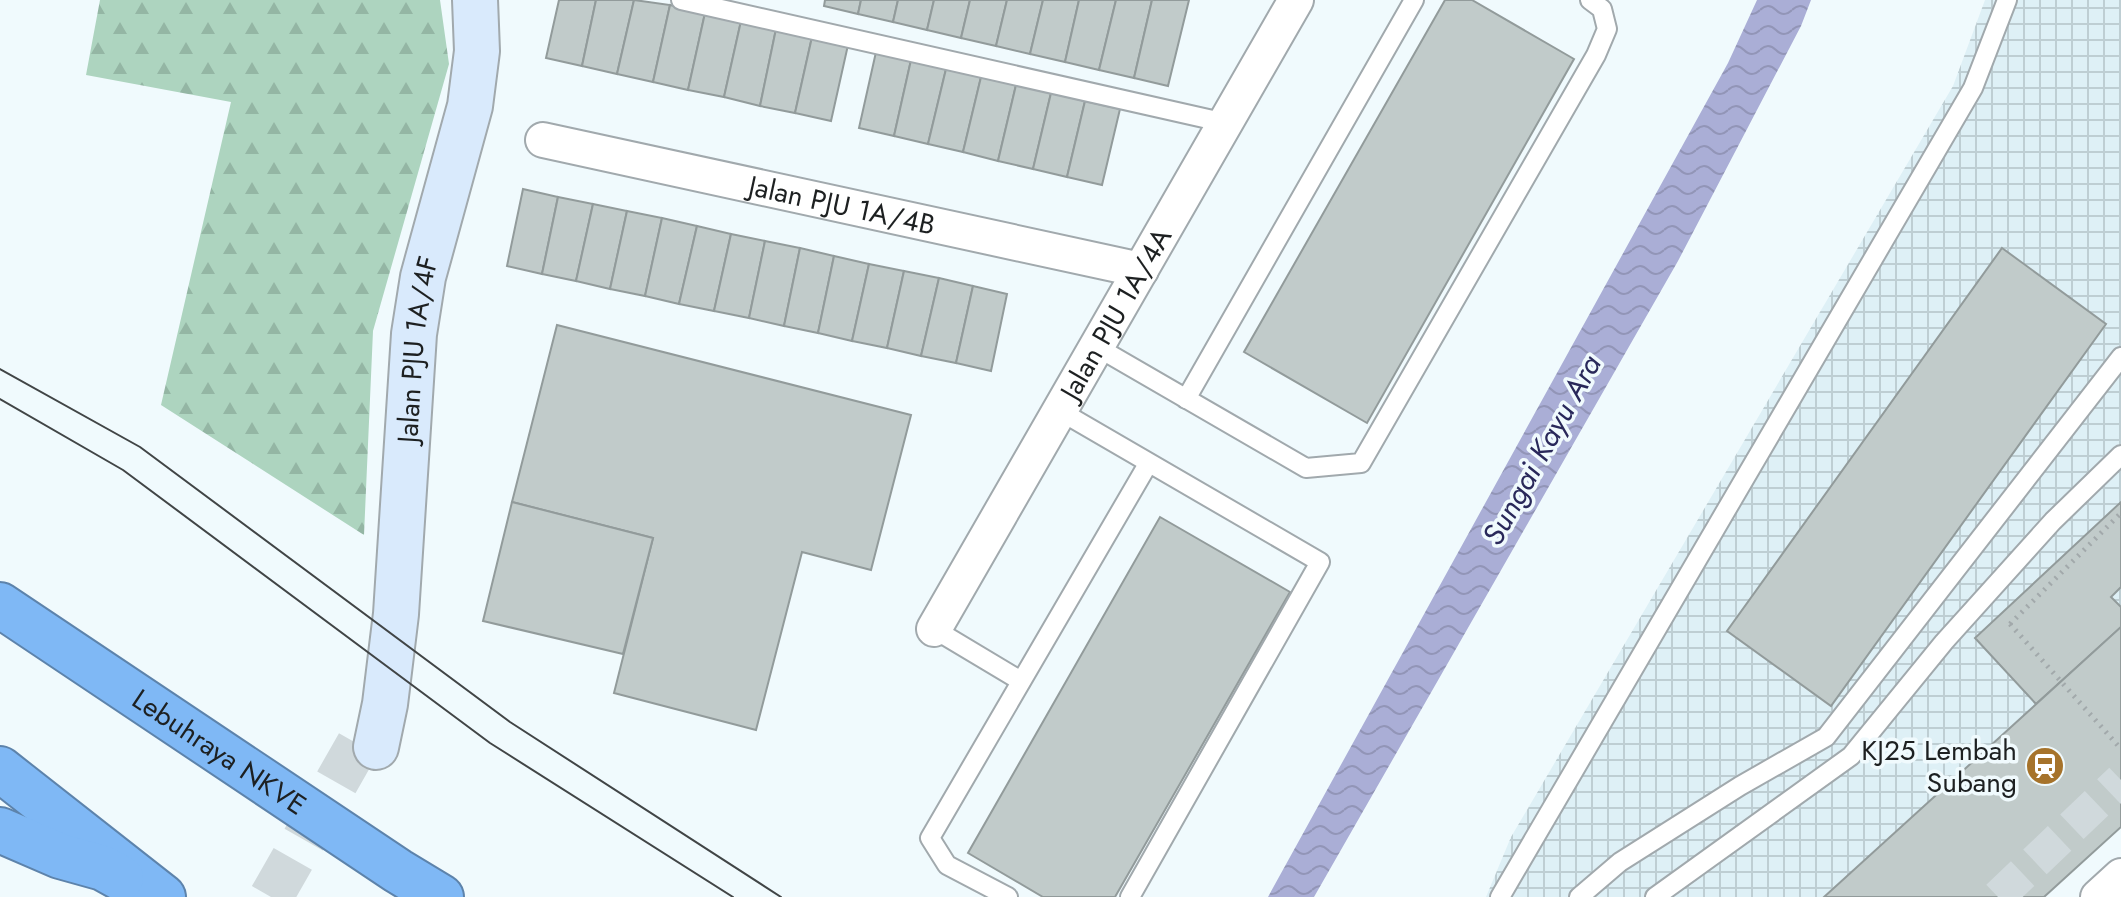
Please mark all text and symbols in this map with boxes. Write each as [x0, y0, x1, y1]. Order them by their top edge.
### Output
street label: Jalan PJU 1A/4B [741, 164, 939, 246]
street label: Jalan PJU 1A/4A [1048, 220, 1182, 411]
street label: Jalan PJU 1A/4F [387, 251, 449, 448]
water label: Sungai Kayu Ara [1471, 346, 1612, 553]
street label: Lebuhraya NKVE [124, 679, 314, 825]
place label: KJ25 Lembah Subang [1861, 730, 2017, 803]
station icon: KJ25 Lembah Subang [2024, 745, 2066, 787]

